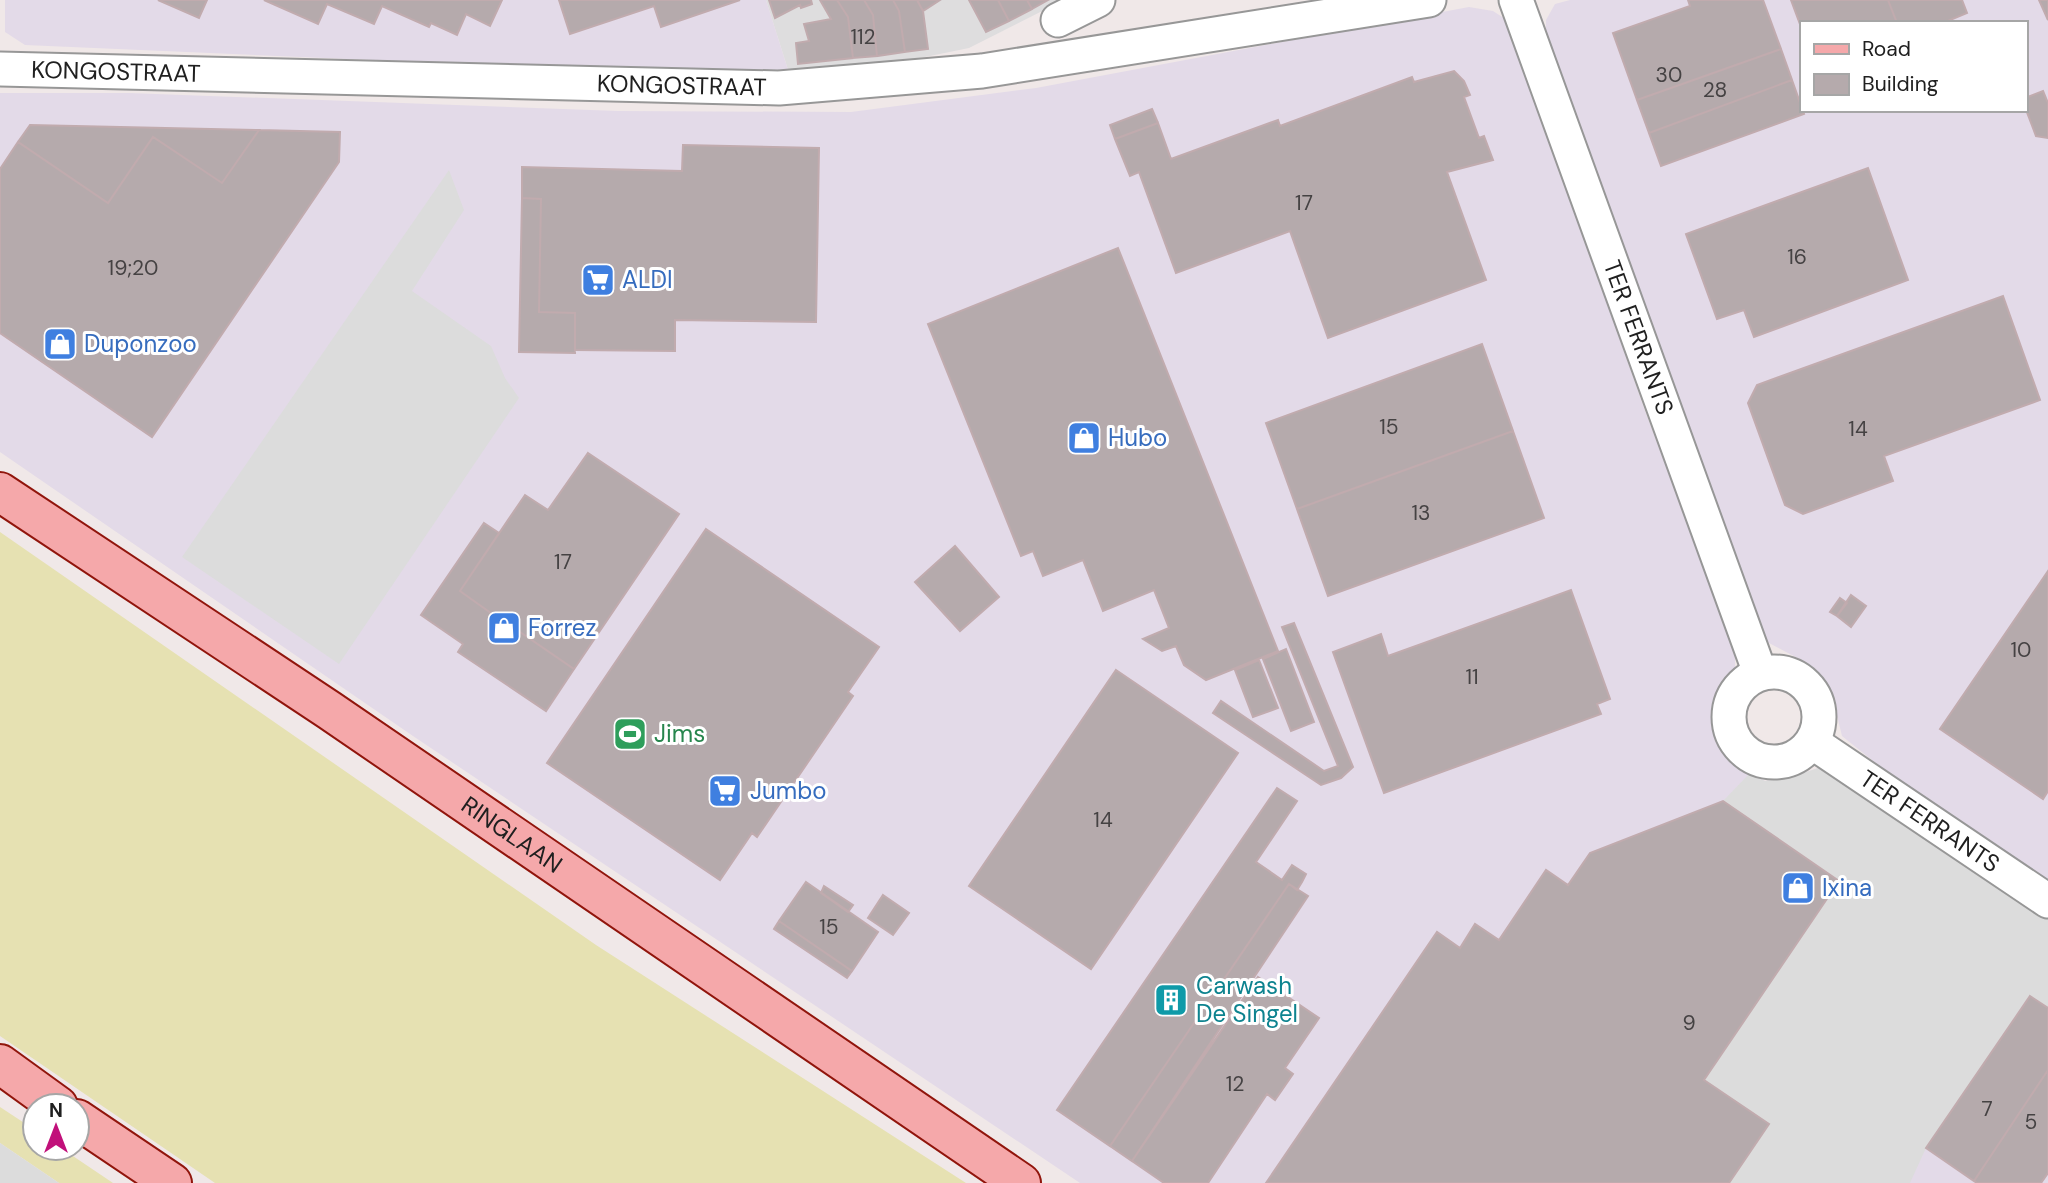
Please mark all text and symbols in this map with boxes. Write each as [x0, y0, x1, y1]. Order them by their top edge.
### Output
legend [1800, 21, 2027, 112]
house number: 112 [850, 23, 876, 51]
text: Road [1862, 35, 1911, 63]
street label: KONGOSTRAAT [31, 54, 201, 89]
house number: 30 [1656, 61, 1682, 89]
street label: KONGOSTRAAT [597, 68, 767, 103]
text: Building [1862, 70, 1939, 98]
house number: 28 [1703, 76, 1727, 104]
house number: 17 [1295, 189, 1313, 217]
house number: 16 [1787, 243, 1807, 271]
house number: 19;20 [108, 254, 158, 282]
street label: TER FERRANTS [1597, 256, 1681, 419]
supermarket icon: ALDI [579, 261, 617, 299]
place label: ALDI [622, 264, 673, 295]
shop icon: Duponzoo [41, 325, 79, 363]
place label: Duponzoo [84, 328, 197, 359]
house number: 15 [1379, 413, 1399, 441]
house number: 14 [1848, 415, 1868, 443]
shop icon: Hubo [1065, 419, 1103, 457]
place label: Hubo [1108, 422, 1167, 453]
house number: 13 [1412, 499, 1430, 527]
house number: 17 [554, 548, 572, 576]
shop icon: Forrez [485, 609, 523, 647]
place label: Forrez [528, 612, 597, 643]
house number: 10 [2011, 636, 2031, 664]
house number: 11 [1465, 663, 1479, 691]
sports icon: Jims [611, 715, 649, 753]
place label: Jims [654, 718, 705, 749]
street label: TER FERRANTS [1854, 763, 2006, 879]
supermarket icon: Jumbo [706, 772, 744, 810]
place label: Jumbo [750, 775, 826, 806]
street label: RINGLAAN [455, 789, 569, 880]
house number: 14 [1093, 806, 1113, 834]
shop icon: Ixina [1779, 869, 1817, 907]
place label: Ixina [1822, 872, 1872, 903]
house number: 15 [819, 913, 839, 941]
place label: Carwash De Singel [1196, 970, 1298, 1029]
building icon: Carwash De Singel [1152, 981, 1190, 1019]
house number: 9 [1682, 1009, 1696, 1037]
house number: 12 [1226, 1070, 1244, 1098]
north arrow [21, 1092, 91, 1162]
house number: 7 [1981, 1095, 1993, 1123]
text: N [49, 1098, 63, 1123]
house number: 5 [2025, 1108, 2037, 1136]

